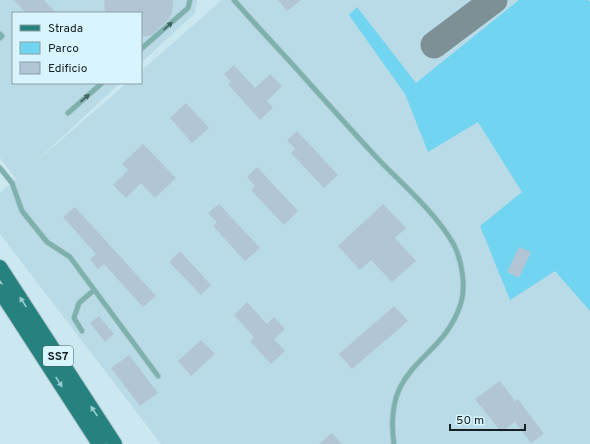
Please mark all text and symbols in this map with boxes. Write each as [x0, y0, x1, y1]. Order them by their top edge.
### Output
legend [12, 12, 142, 84]
text: Strada [48, 21, 83, 37]
one-way arrow [162, 21, 173, 30]
text: Parco [48, 41, 79, 57]
text: Edificio [48, 61, 88, 77]
one-way arrow [79, 93, 90, 102]
one-way arrow [19, 297, 27, 308]
road number: SS7 [43, 346, 73, 366]
one-way arrow [55, 377, 63, 388]
one-way arrow [90, 406, 98, 416]
scale bar [450, 406, 525, 432]
text: 50 m [456, 413, 484, 429]

